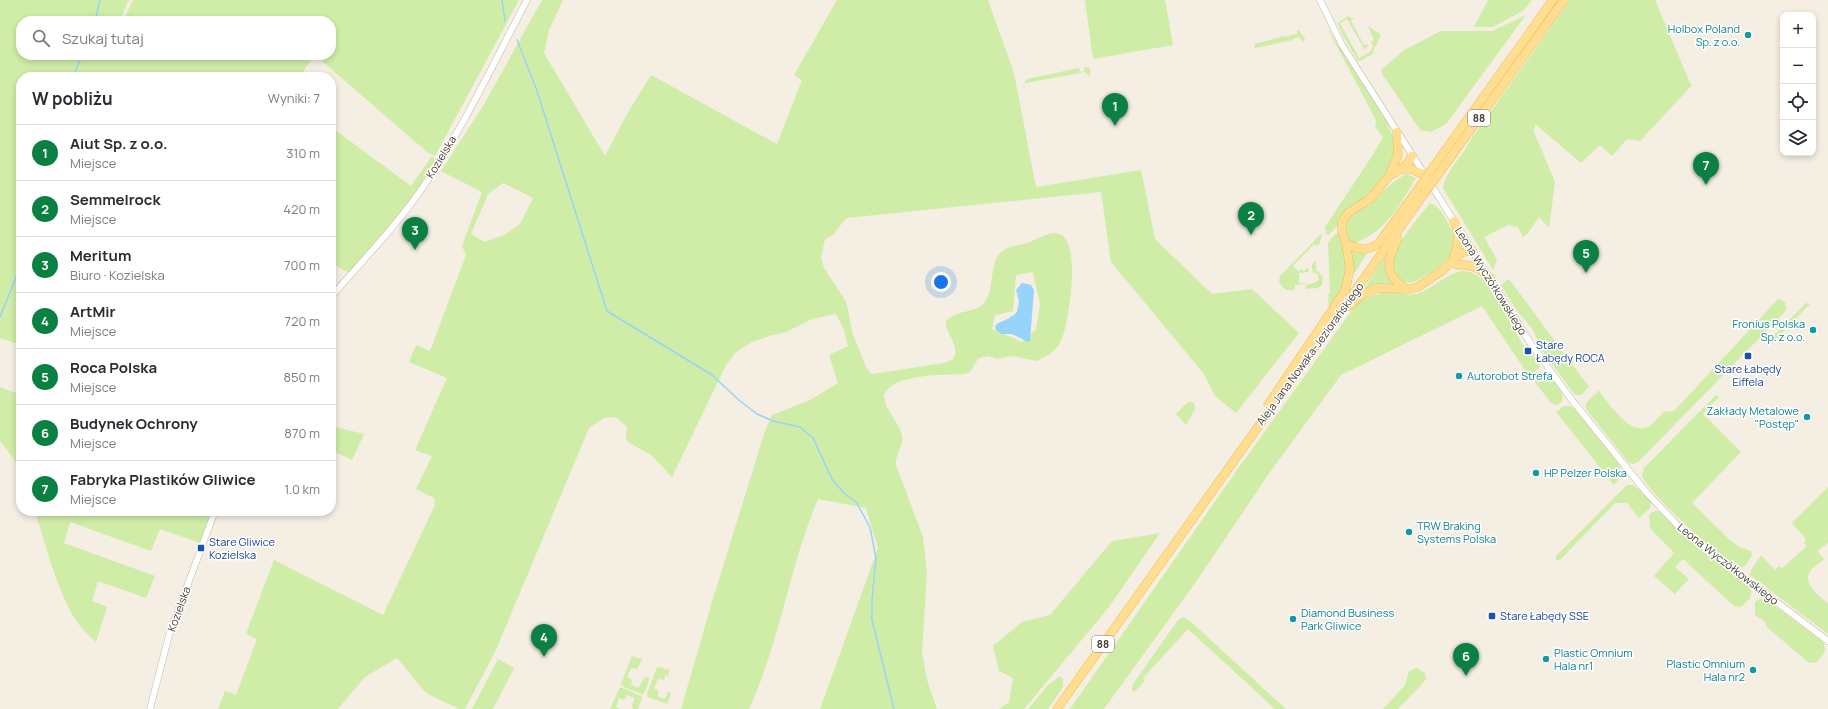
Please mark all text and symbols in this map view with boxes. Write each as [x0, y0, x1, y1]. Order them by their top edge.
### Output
map controls [1780, 12, 1816, 156]
button: + [1780, 12, 1816, 48]
search box [16, 16, 336, 60]
place label: Holbox Poland Sp. z o.o. [1668, 21, 1740, 49]
icon: search [30, 27, 52, 49]
text: Szukaj tutaj [62, 28, 144, 49]
marker: Holbox Poland Sp. z o.o. [1743, 30, 1753, 40]
button: − [1780, 48, 1816, 84]
button: locate [1780, 84, 1816, 120]
text: W pobliżu [32, 87, 113, 110]
text: Wyniki: 7 [268, 89, 320, 107]
pin: 1 [1102, 93, 1128, 126]
road number: 88 [1468, 110, 1490, 126]
button: layers [1780, 120, 1816, 156]
text: Aiut Sp. z o.o. [70, 133, 168, 154]
street label: Kozielska [422, 133, 459, 181]
text: 1 [42, 144, 48, 162]
text: 310 m [286, 144, 320, 162]
pin: 7 [1693, 152, 1719, 185]
text: Miejsce [70, 154, 116, 172]
text: Semmelrock [70, 189, 161, 210]
text: 2 [41, 200, 49, 218]
text: 420 m [283, 200, 320, 218]
pin: 2 [1238, 202, 1264, 235]
text: Miejsce [70, 210, 116, 228]
pin: 3 [402, 217, 428, 250]
street label: Leona Wyczółkowskiego [1452, 224, 1531, 338]
pin: 5 [1573, 240, 1599, 273]
text: Meritum [70, 245, 131, 266]
text: 3 [41, 256, 49, 274]
text: 700 m [284, 256, 320, 274]
text: Biuro · Kozielska [70, 266, 165, 284]
your location [931, 272, 951, 292]
street label: Aleja Jana Nowaka-Jeziorańskiego [1253, 279, 1367, 428]
text: ArtMir [70, 301, 116, 322]
text: 4 [41, 312, 49, 330]
text: 720 m [285, 312, 320, 330]
place label: Fronius Polska Sp. z o.o. [1732, 316, 1805, 344]
text: Miejsce [70, 322, 116, 340]
marker: Fronius Polska Sp. z o.o. [1808, 325, 1818, 335]
place label: Stare Łabędy ROCA [1536, 337, 1605, 365]
marker: Stare Łabędy ROCA [1523, 346, 1533, 356]
marker: Stare Łabędy Eiffela [1743, 351, 1753, 361]
text: Roca Polska [70, 357, 157, 378]
place label: Stare Łabędy Eiffela [1715, 361, 1782, 389]
text: 5 [41, 368, 49, 386]
text: 850 m [283, 368, 320, 386]
place label: Autorobot Strefa [1467, 368, 1553, 383]
marker: Autorobot Strefa [1454, 371, 1464, 381]
text: Miejsce [70, 378, 116, 396]
place label: Zakłady Metalowe "Postęp" [1707, 403, 1800, 431]
marker: Zakłady Metalowe "Postęp" [1802, 412, 1812, 422]
text: Budynek Ochrony [70, 413, 198, 434]
text: 6 [41, 424, 49, 442]
text: 870 m [284, 424, 320, 442]
text: Miejsce [70, 434, 116, 452]
place label: HP Pelzer Polska [1544, 465, 1627, 480]
marker: HP Pelzer Polska [1531, 468, 1541, 478]
text: Fabryka Plastików Gliwice [70, 469, 256, 490]
text: 7 [42, 480, 48, 498]
text: 1.0 km [284, 480, 320, 498]
text: Miejsce [70, 490, 116, 508]
place label: TRW Braking Systems Polska [1417, 518, 1496, 546]
street label: Leona Wyczółkowskiego [1675, 519, 1782, 608]
marker: TRW Braking Systems Polska [1404, 527, 1414, 537]
place label: Stare Gliwice Kozielska [209, 534, 276, 562]
marker: Stare Gliwice Kozielska [196, 543, 206, 553]
street label: Kozielska [163, 584, 194, 634]
place label: Diamond Business Park Gliwice [1301, 605, 1394, 633]
place label: Stare Łabędy SSE [1500, 608, 1589, 623]
marker: Stare Łabędy SSE [1487, 611, 1497, 621]
marker: Diamond Business Park Gliwice [1288, 614, 1298, 624]
pin: 4 [531, 624, 557, 657]
road number: 88 [1092, 636, 1114, 652]
pin: 6 [1453, 643, 1479, 676]
place label: Plastic Omnium Hala nr1 [1554, 645, 1633, 673]
marker: Plastic Omnium Hala nr1 [1541, 654, 1551, 664]
place label: Plastic Omnium Hala nr2 [1666, 656, 1745, 684]
marker: Plastic Omnium Hala nr2 [1748, 665, 1758, 675]

